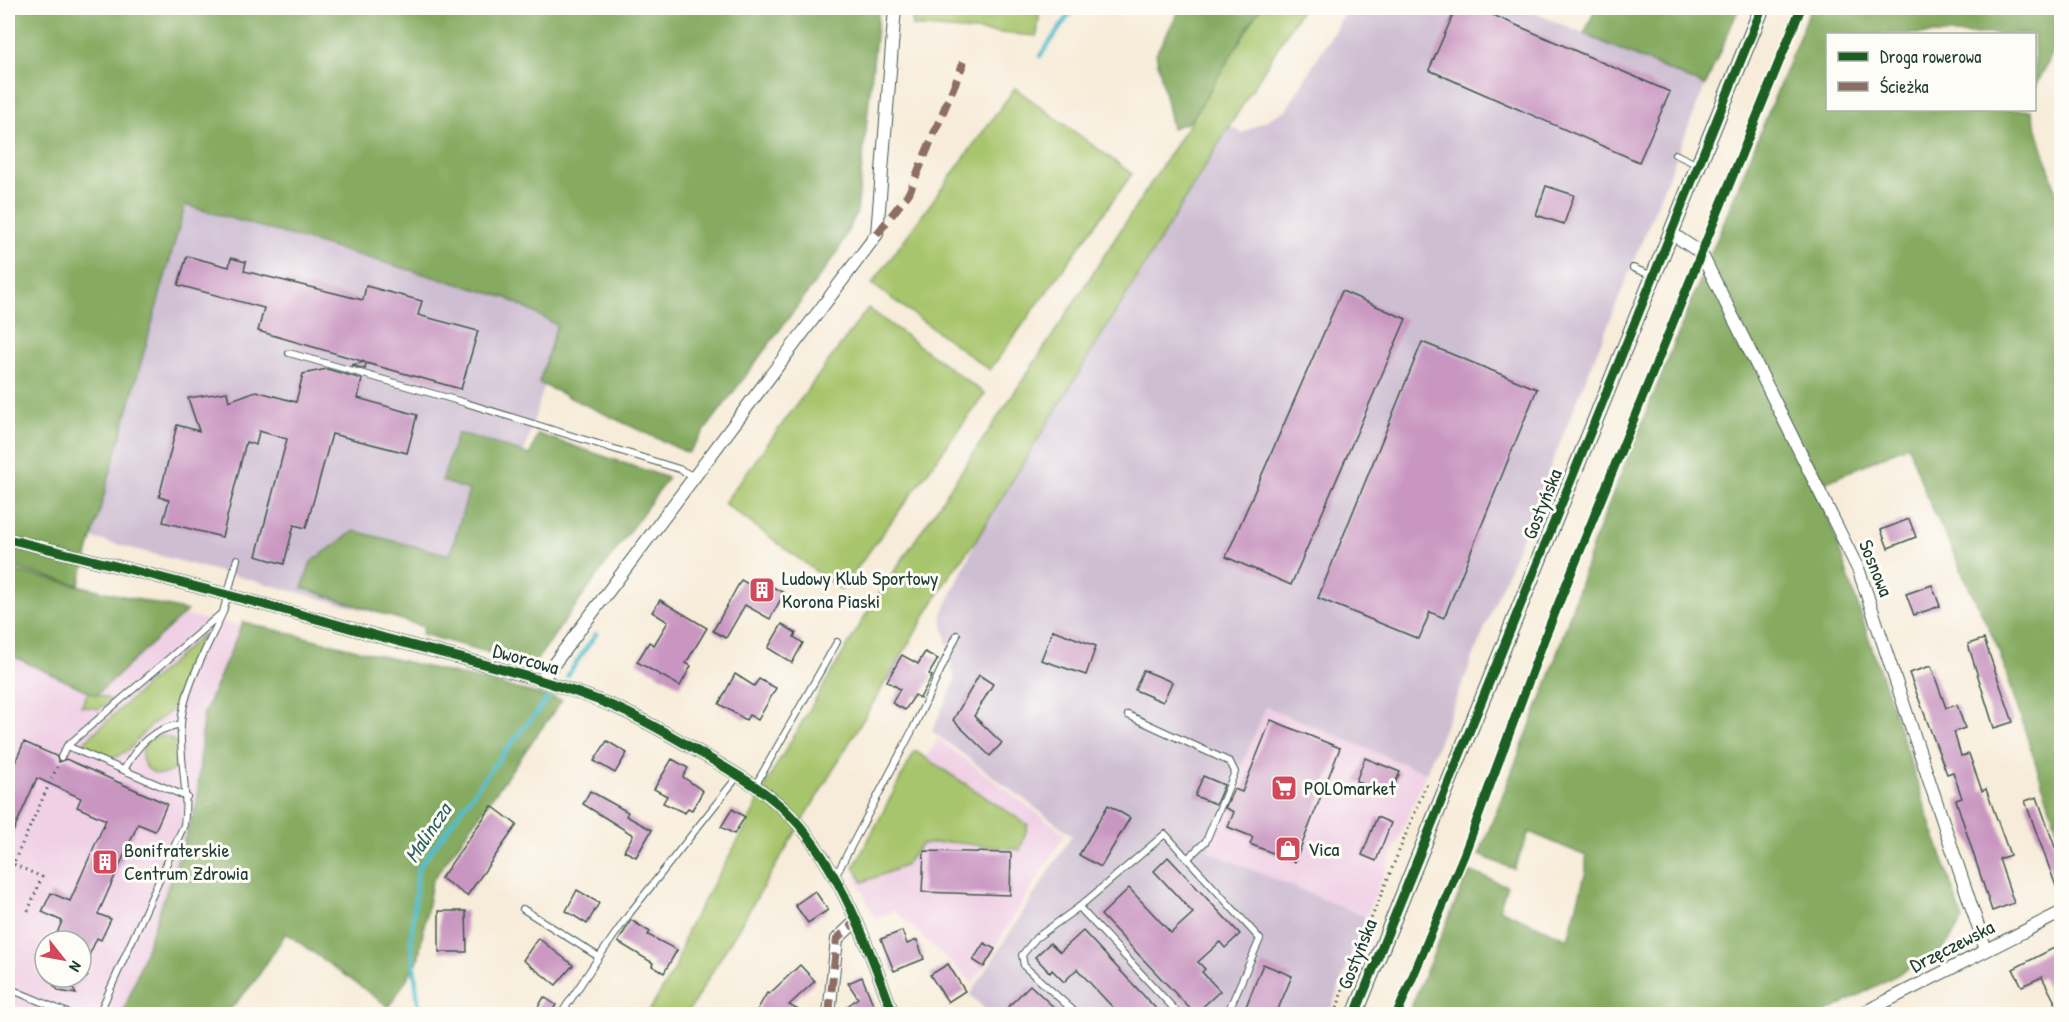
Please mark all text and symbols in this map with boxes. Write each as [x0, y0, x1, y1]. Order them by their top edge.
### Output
legend [1826, 33, 2036, 111]
text: Droga rowerowa [1880, 44, 1981, 69]
text: Ścieżka [1880, 74, 1929, 99]
street label: Gostyńska [1515, 465, 1568, 543]
street label: Sosnowa [1853, 535, 1900, 600]
place label: Ludowy Klub Sportowy Korona Piaski [782, 564, 938, 614]
building icon: Ludowy Klub Sportowy Korona Piaski [747, 575, 777, 605]
street label: Dworcowa [490, 636, 562, 681]
supermarket icon: POLOmarket [1269, 773, 1299, 803]
place label: POLOmarket [1304, 774, 1397, 801]
water label: Malincza [397, 795, 460, 868]
shop icon: Vica [1273, 834, 1303, 864]
place label: Vica [1308, 835, 1339, 862]
place label: Bonifraterskie Centrum Zdrowia [124, 836, 248, 886]
building icon: Bonifraterskie Centrum Zdrowia [90, 847, 120, 877]
street label: Drzęczewska [1905, 913, 1999, 978]
street label: Gostyńska [1330, 915, 1383, 993]
north arrow [33, 929, 93, 989]
text: N [64, 957, 87, 976]

